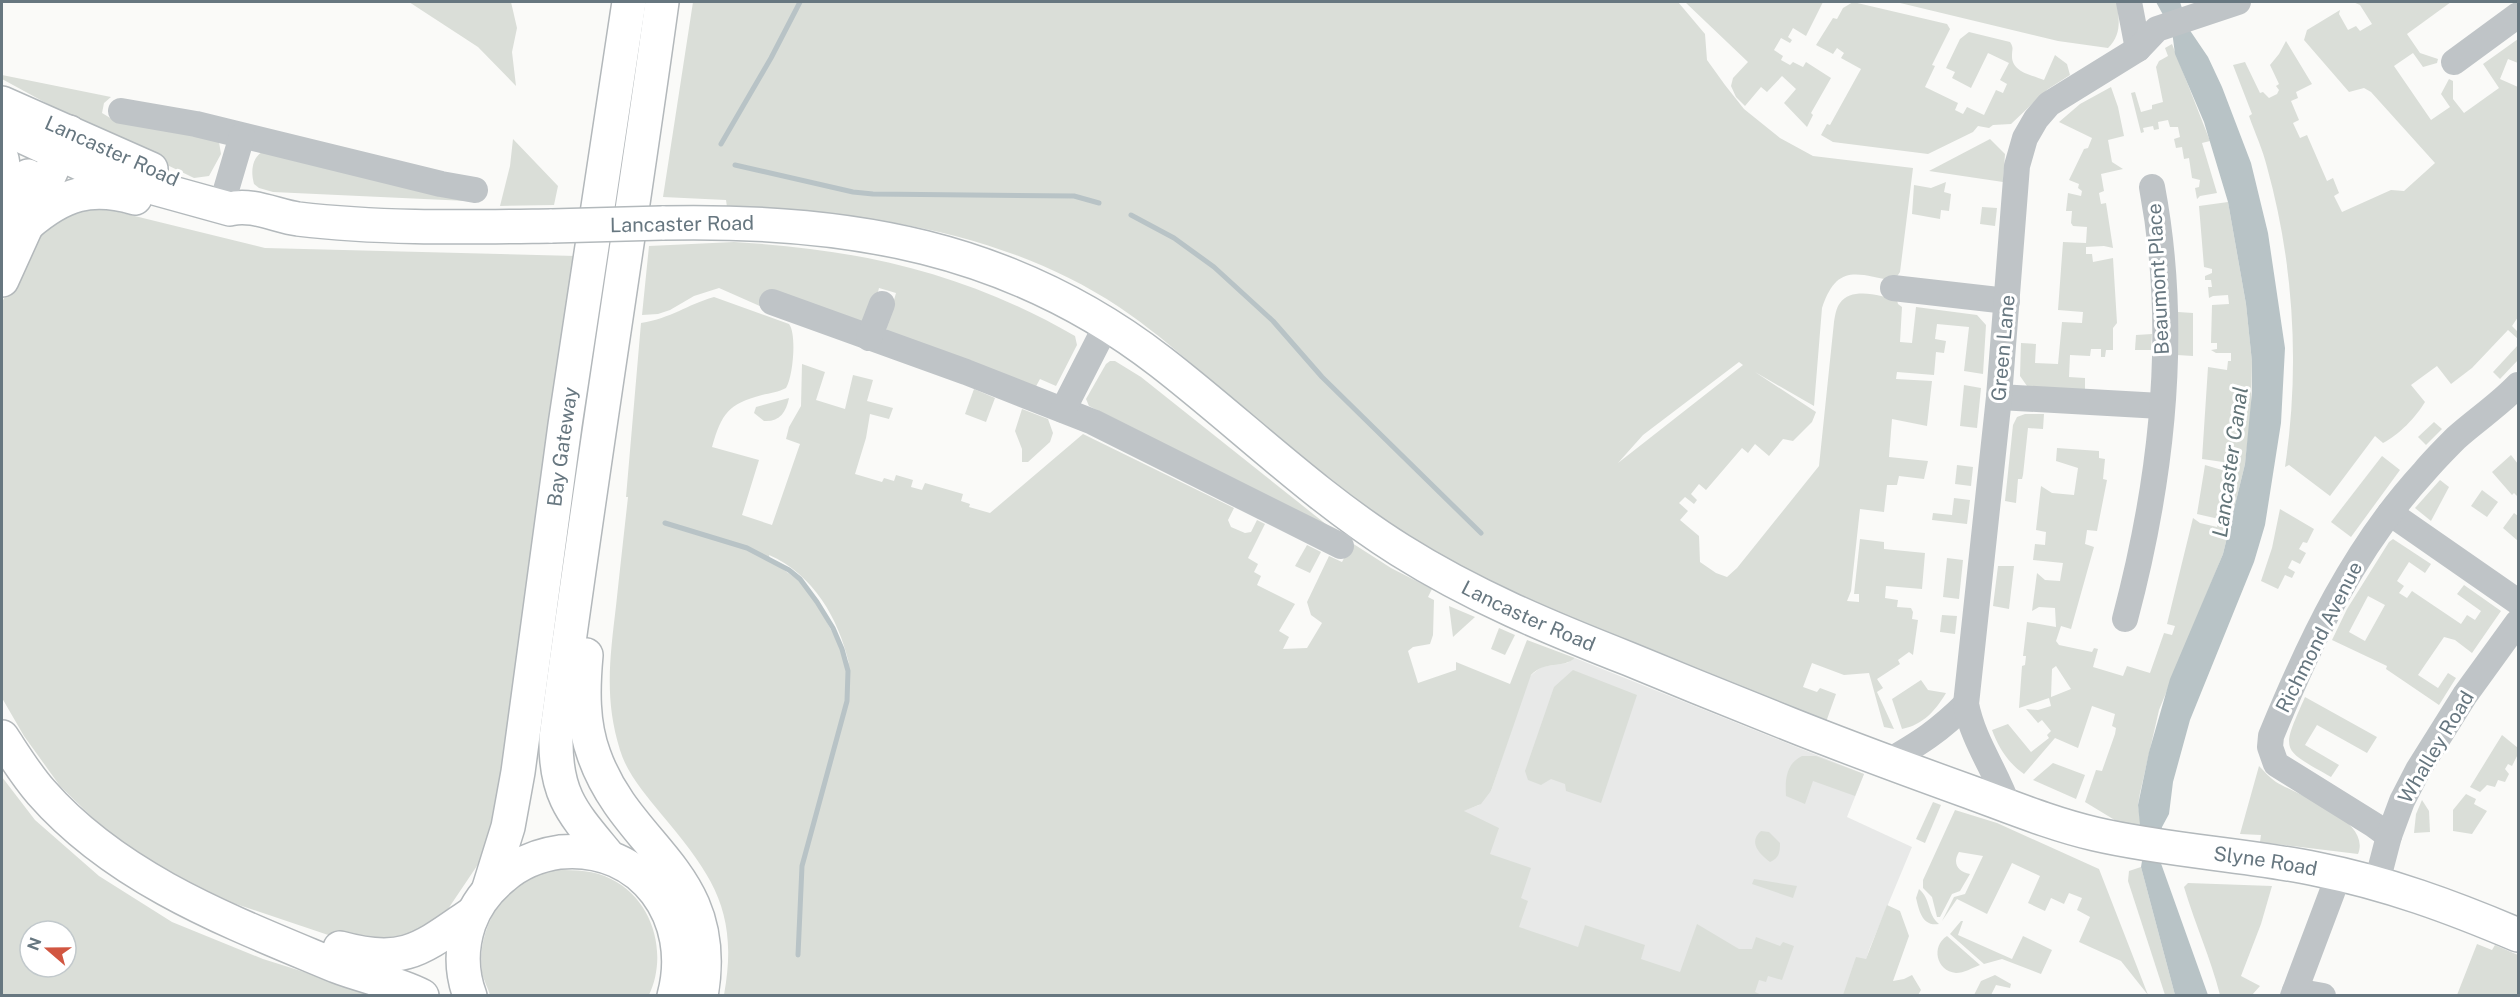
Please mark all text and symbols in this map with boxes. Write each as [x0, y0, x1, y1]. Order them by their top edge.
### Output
street label: Lancaster Road [41, 111, 183, 191]
street label: Beaumont Place [2142, 203, 2174, 355]
street label: Lancaster Road [610, 211, 754, 237]
street label: Green Lane [1986, 294, 2020, 402]
street label: Bay Gateway [542, 385, 583, 508]
water label: Lancaster Canal [2207, 385, 2253, 539]
street label: Richmond Avenue [2271, 557, 2367, 717]
street label: Lancaster Road [1457, 575, 1599, 656]
street label: Whalley Road [2393, 686, 2479, 808]
street label: Slyne Road [2212, 841, 2319, 881]
north arrow [18, 919, 78, 979]
text: N [23, 935, 45, 953]

